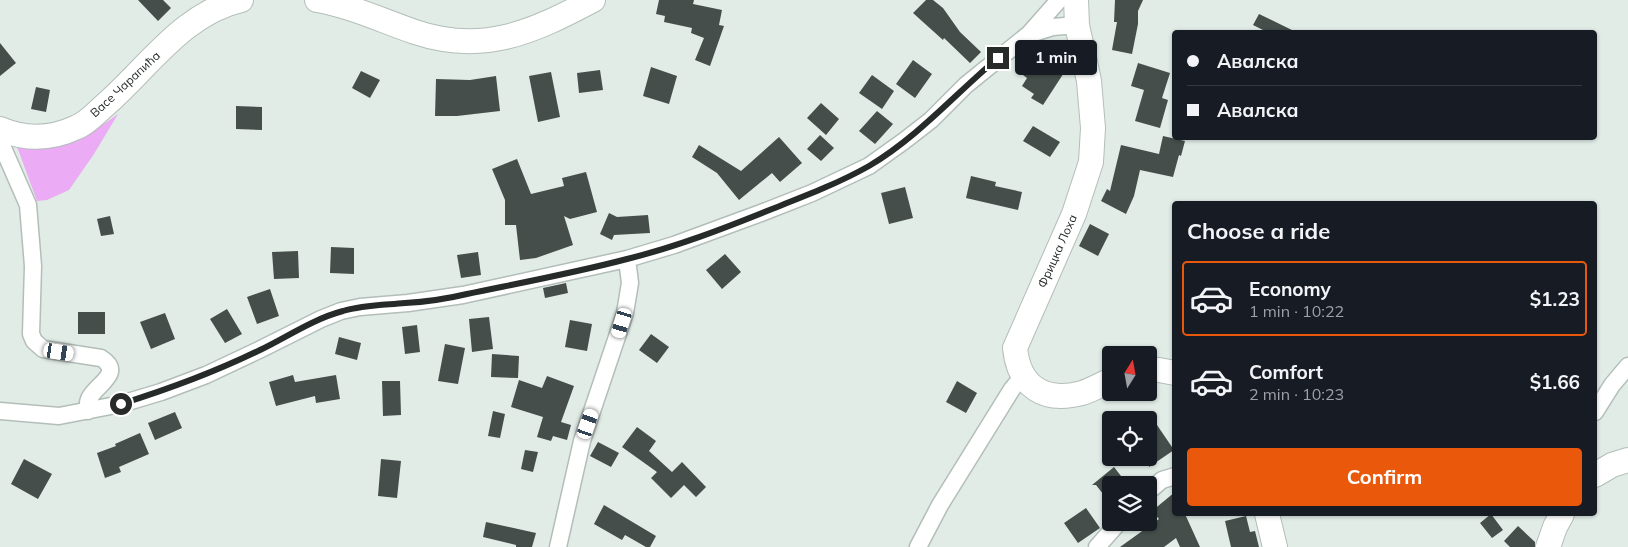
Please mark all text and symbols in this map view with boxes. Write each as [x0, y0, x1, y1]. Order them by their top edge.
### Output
callout: 1 min [1016, 40, 1098, 76]
route end [987, 47, 1009, 69]
text: 1 min [1035, 47, 1077, 67]
street label: Васе Чарапића [87, 48, 163, 120]
text: Авалска [1217, 49, 1299, 73]
text: Авалска [1217, 98, 1299, 122]
street label: Фрицка Лоха [1034, 212, 1080, 290]
text: Choose a ride [1187, 217, 1330, 245]
icon: car [1189, 276, 1234, 321]
text: Economy [1249, 277, 1331, 301]
text: $1.23 [1530, 287, 1580, 311]
text: 1 min · 10:22 [1249, 301, 1344, 321]
car [610, 306, 633, 340]
car [43, 342, 74, 362]
north arrow [1102, 346, 1158, 401]
map controls [1102, 346, 1157, 531]
icon: car [1189, 359, 1234, 404]
text: Comfort [1249, 360, 1323, 384]
text: $1.66 [1530, 370, 1580, 394]
text: 2 min · 10:23 [1249, 384, 1344, 404]
route start [110, 393, 132, 415]
car [576, 407, 599, 441]
button: locate [1102, 411, 1157, 466]
button: Confirm [1187, 448, 1582, 506]
button: layers [1102, 476, 1157, 531]

